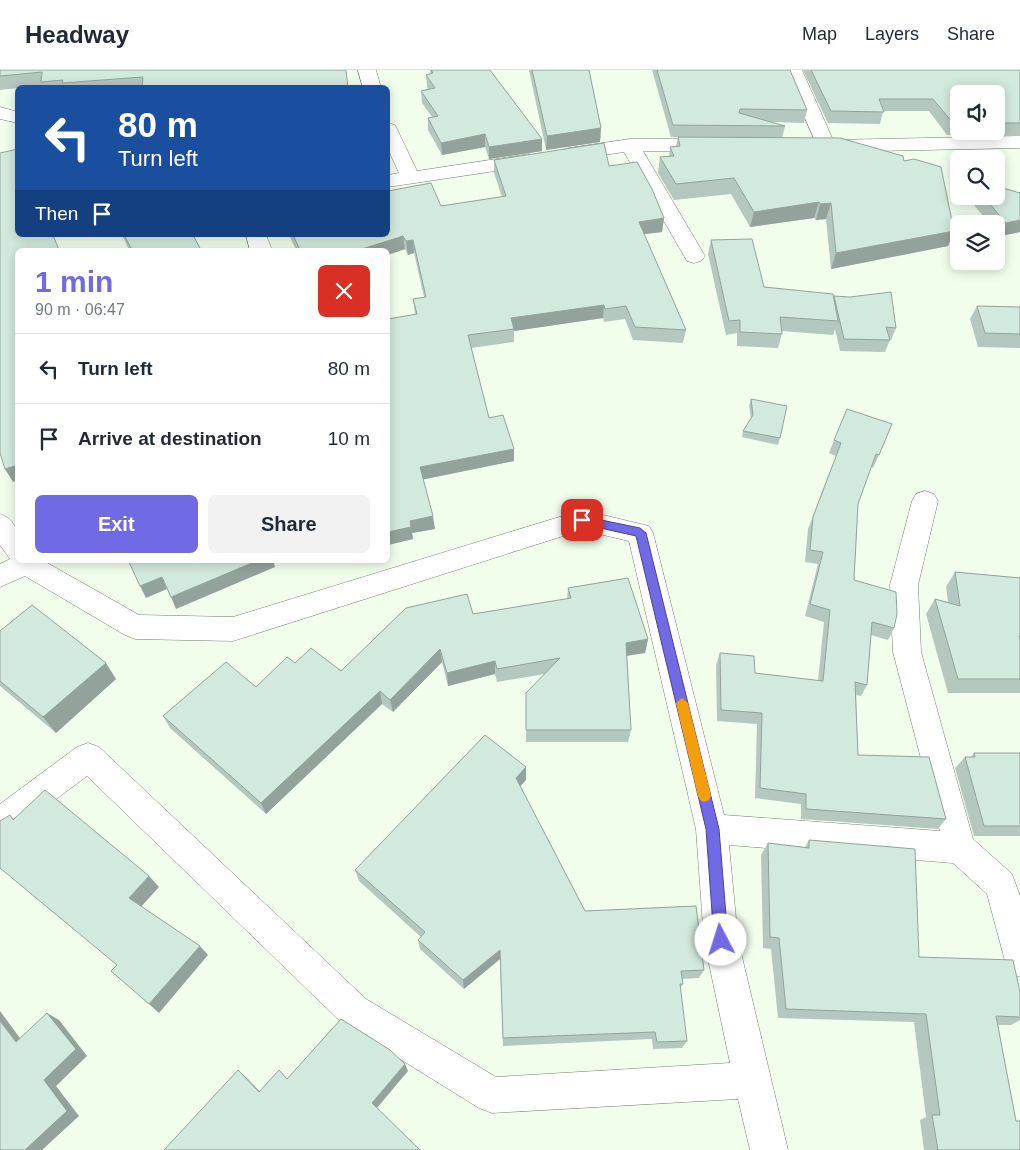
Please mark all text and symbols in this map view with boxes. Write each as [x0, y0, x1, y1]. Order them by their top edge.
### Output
text: Headway [25, 21, 129, 48]
text: Map [802, 24, 837, 44]
text: Layers [865, 24, 919, 44]
text: Share [947, 24, 995, 44]
map controls [950, 85, 1005, 270]
button: sound [950, 85, 1005, 140]
icon: left [35, 105, 100, 170]
text: 80 m [118, 105, 198, 144]
text: Turn left [118, 146, 198, 171]
button: search [950, 150, 1005, 205]
icon: arrive [88, 200, 116, 228]
text: Then [35, 203, 78, 224]
button: layers [950, 215, 1005, 270]
text: 1 min [35, 265, 113, 298]
button: close [318, 265, 370, 317]
text: 90 m · 06:47 [35, 301, 125, 318]
icon: left [35, 355, 63, 383]
text: Turn left [78, 358, 153, 379]
text: 80 m [328, 358, 370, 379]
icon: arrive [35, 425, 63, 453]
text: Arrive at destination [78, 428, 262, 449]
text: 10 m [328, 428, 370, 449]
button: Exit [35, 495, 198, 553]
button: Share [208, 495, 370, 553]
pin [561, 499, 603, 541]
icon: arrive [568, 506, 596, 534]
position arrow [694, 913, 746, 965]

